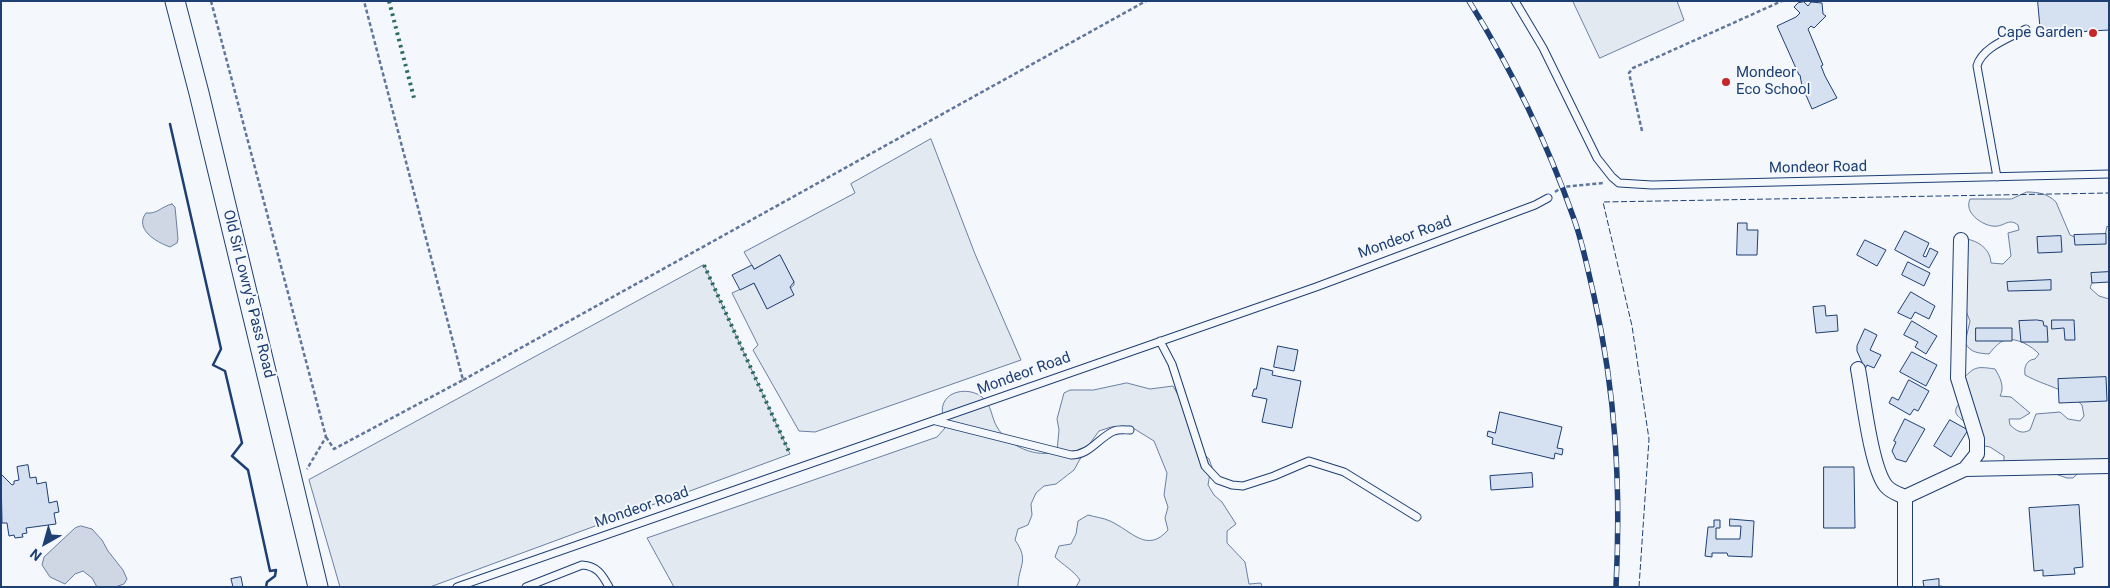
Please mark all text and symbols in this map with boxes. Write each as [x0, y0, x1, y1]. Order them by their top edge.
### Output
place label: Cape Garden [1997, 24, 2083, 42]
marker: Cape Garden [2087, 27, 2099, 39]
place label: Mondeor Eco School [1736, 64, 1810, 99]
marker: Mondeor Eco School [1720, 76, 1732, 88]
street label: Mondeor Road [1769, 158, 1867, 178]
street label: Old Sir Lowry's Pass Road [218, 208, 278, 380]
street label: Mondeor Road [1356, 213, 1454, 263]
street label: Mondeor Road [975, 349, 1073, 399]
street label: Mondeor Road [593, 484, 691, 532]
north arrow [20, 518, 70, 568]
text: N [27, 545, 45, 564]

